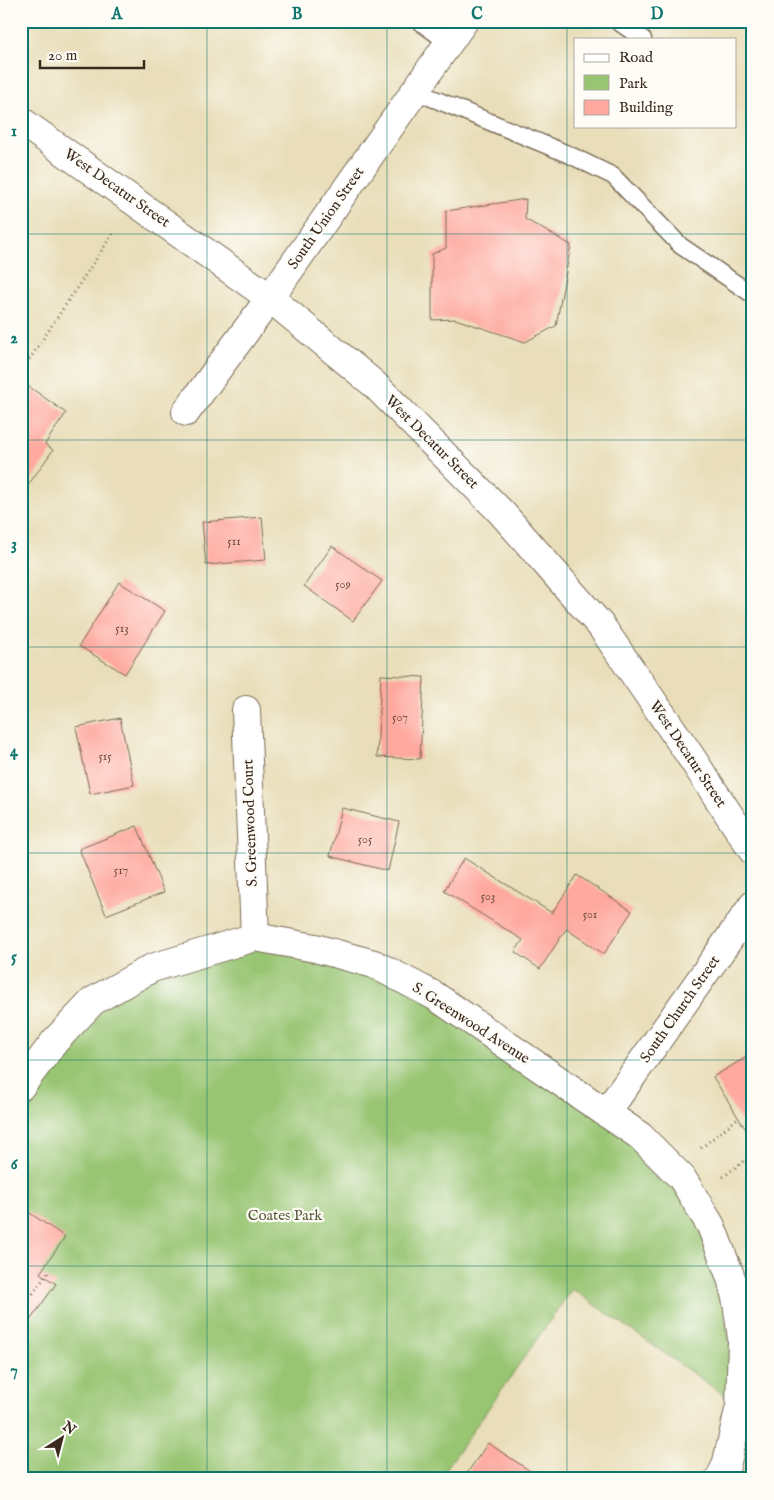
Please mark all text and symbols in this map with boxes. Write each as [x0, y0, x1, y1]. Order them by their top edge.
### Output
text: A [111, 5, 124, 25]
text: B [292, 5, 303, 25]
text: C [471, 5, 483, 25]
text: D [651, 5, 664, 25]
scale bar [40, 38, 144, 70]
legend [574, 38, 736, 128]
text: 20 m [48, 46, 78, 65]
text: Road [619, 48, 654, 67]
text: Park [619, 74, 649, 93]
text: Building [619, 98, 674, 117]
text: 1 [11, 122, 17, 142]
street label: West Decatur Street [60, 144, 174, 232]
street label: South Union Street [284, 163, 368, 273]
text: 2 [10, 329, 18, 349]
street label: West Decatur Street [381, 391, 483, 493]
house number: 511 [227, 534, 241, 549]
text: 3 [11, 535, 17, 555]
house number: 509 [335, 577, 351, 592]
house number: 513 [115, 621, 129, 636]
street label: West Decatur Street [645, 697, 731, 811]
house number: 507 [392, 710, 408, 725]
text: 4 [10, 742, 19, 762]
house number: 515 [98, 749, 112, 764]
street label: S. Greenwood Court [238, 759, 262, 887]
house number: 505 [358, 832, 373, 847]
house number: 517 [114, 863, 128, 878]
house number: 503 [481, 889, 495, 904]
house number: 501 [583, 907, 597, 922]
text: 5 [11, 948, 17, 968]
street label: South Church Street [636, 952, 724, 1066]
street label: S. Greenwood Avenue [409, 978, 533, 1068]
text: 6 [11, 1155, 19, 1175]
park label: Coates Park [248, 1206, 323, 1225]
text: 7 [10, 1361, 18, 1381]
north arrow [38, 1412, 88, 1462]
text: N [58, 1417, 79, 1439]

